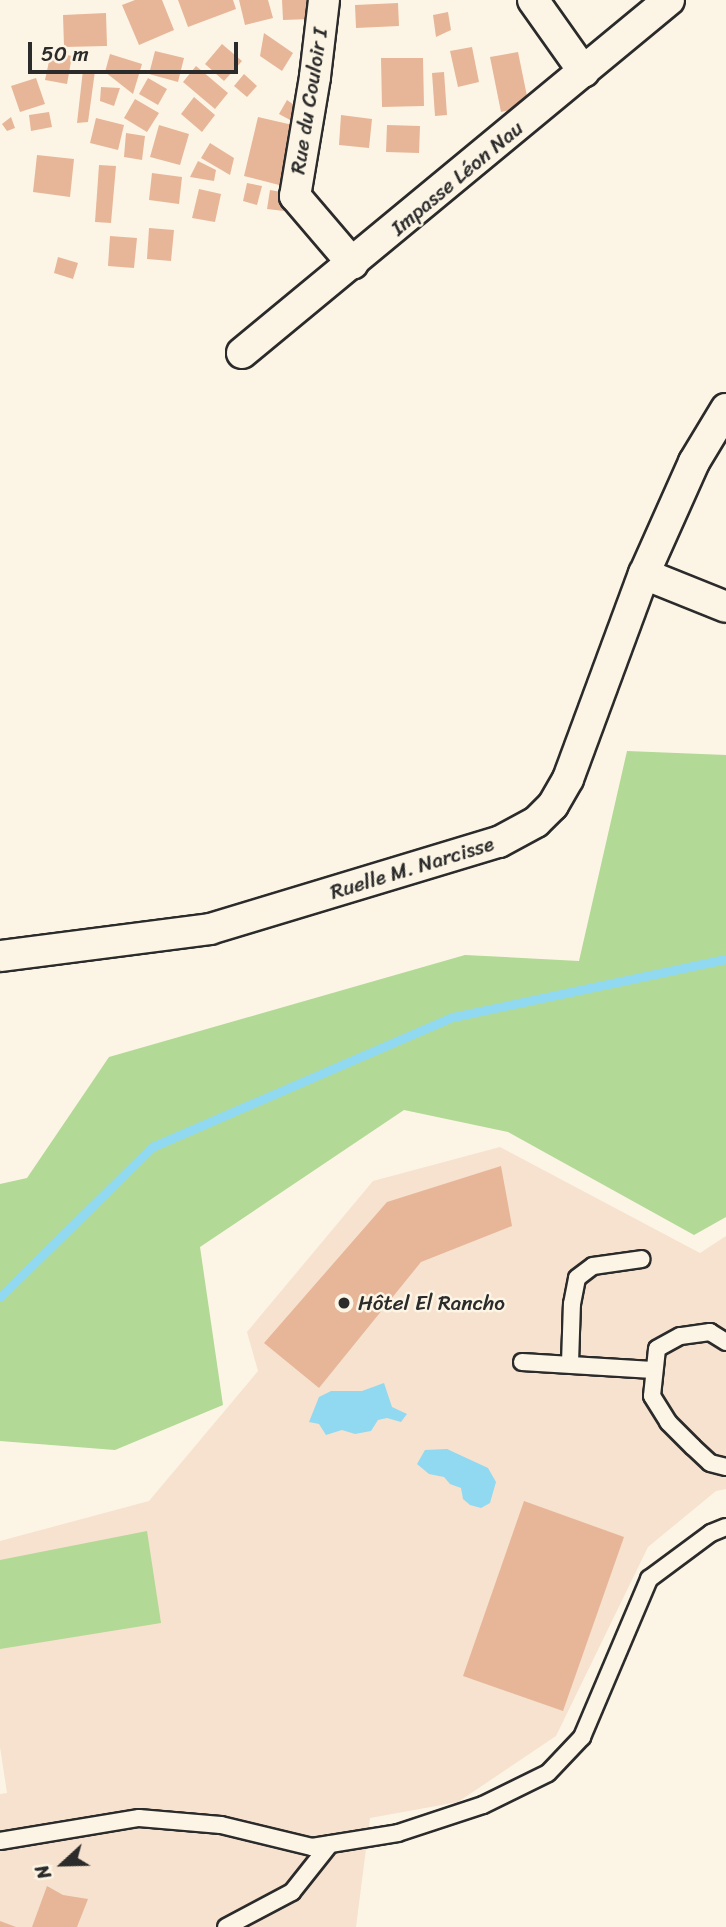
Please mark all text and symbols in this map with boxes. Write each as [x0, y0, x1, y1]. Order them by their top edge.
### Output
street label: Rue du Couloir I [285, 26, 333, 176]
scale bar [32, 28, 242, 72]
text: 50 m [41, 35, 89, 73]
street label: Impasse Léon Nau [386, 115, 528, 241]
street label: Ruelle M. Narcisse [327, 831, 497, 905]
place label: Hôtel El Rancho [358, 1290, 505, 1316]
marker: Hôtel El Rancho [336, 1295, 352, 1311]
north arrow [28, 1829, 98, 1899]
text: N [25, 1860, 61, 1884]

